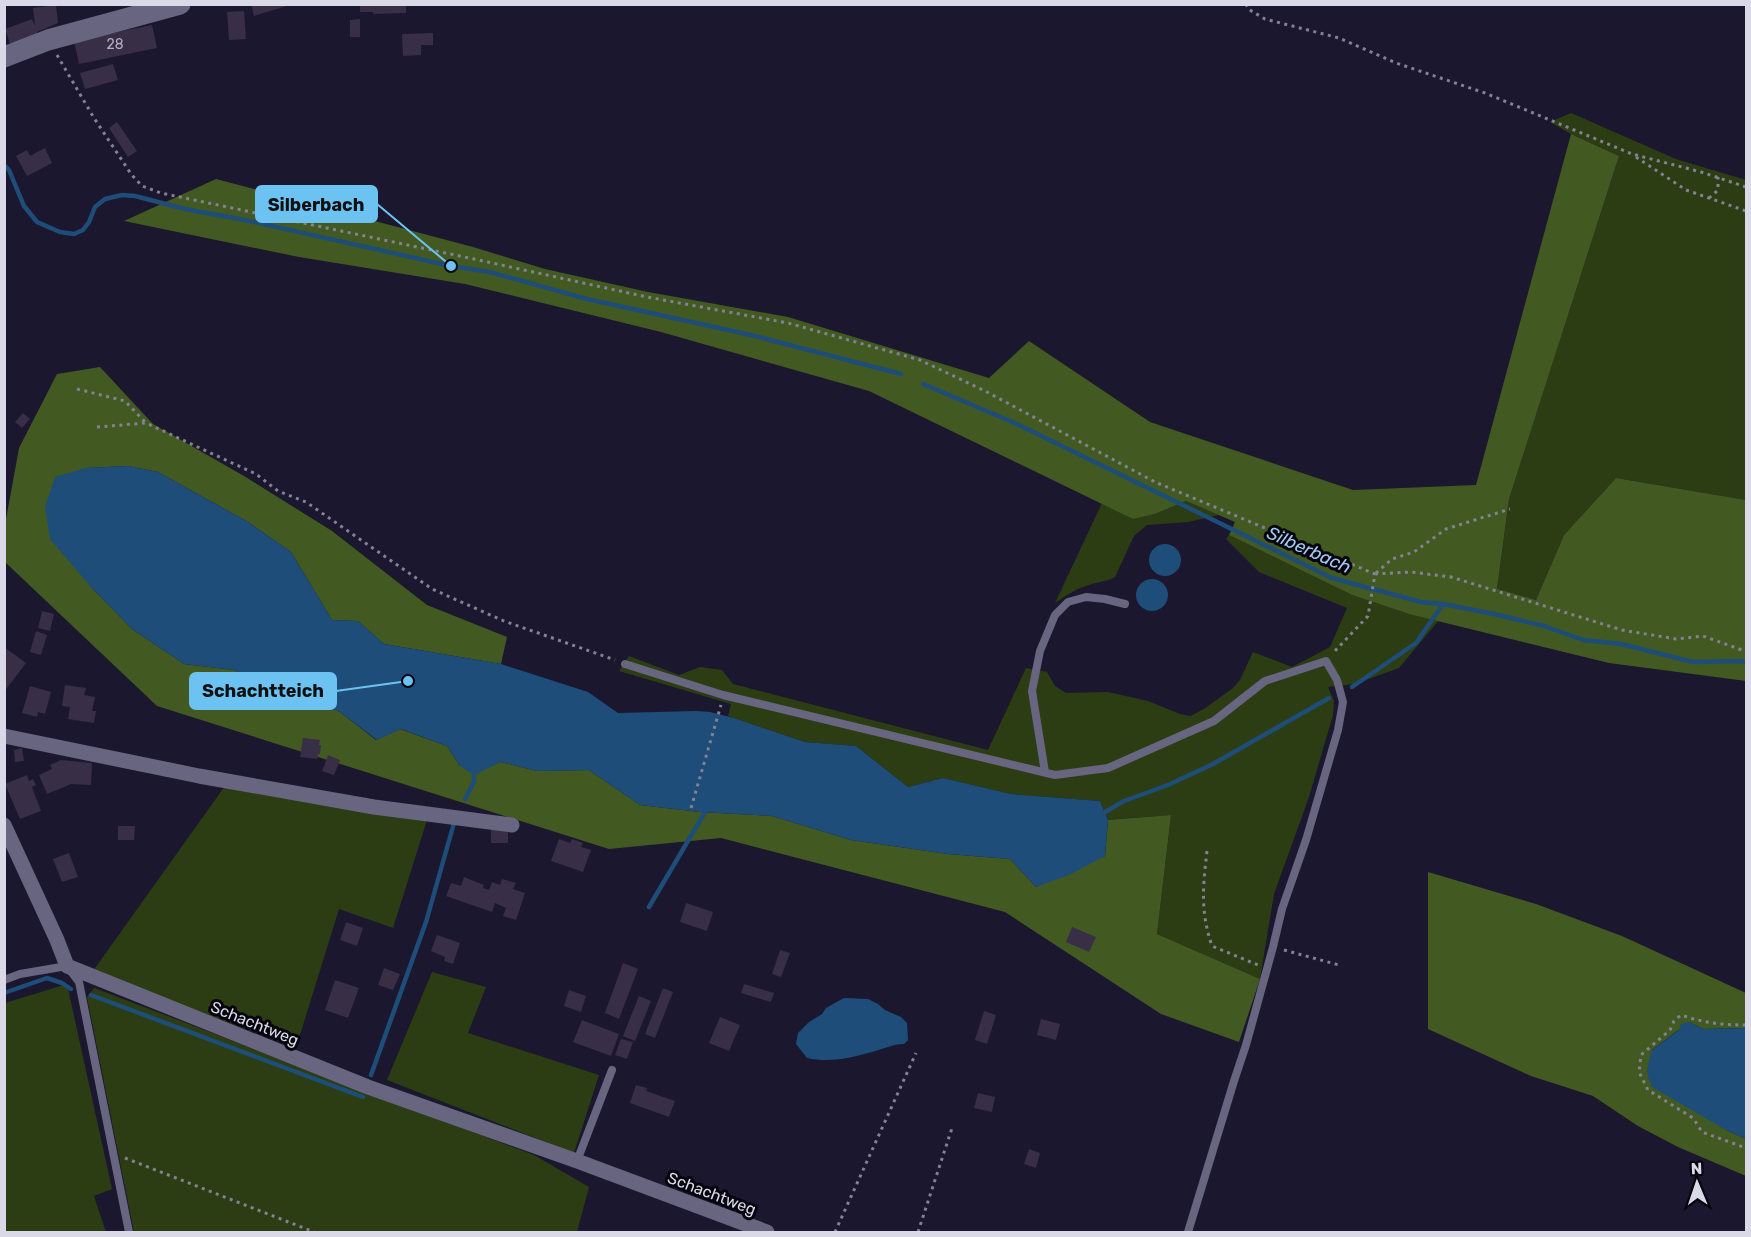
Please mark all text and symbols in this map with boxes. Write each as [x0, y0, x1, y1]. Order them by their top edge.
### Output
house number: 28 [106, 36, 124, 53]
callout: Silberbach [256, 186, 377, 222]
text: Silberbach [268, 194, 364, 216]
water label: Silberbach [1264, 522, 1354, 578]
callout: Schachtteich [190, 673, 336, 709]
text: Schachtteich [202, 680, 324, 702]
street label: Schachtweg [208, 997, 302, 1050]
north arrow [1667, 1153, 1727, 1213]
text: N [1690, 1159, 1703, 1178]
street label: Schachtweg [665, 1168, 759, 1219]

